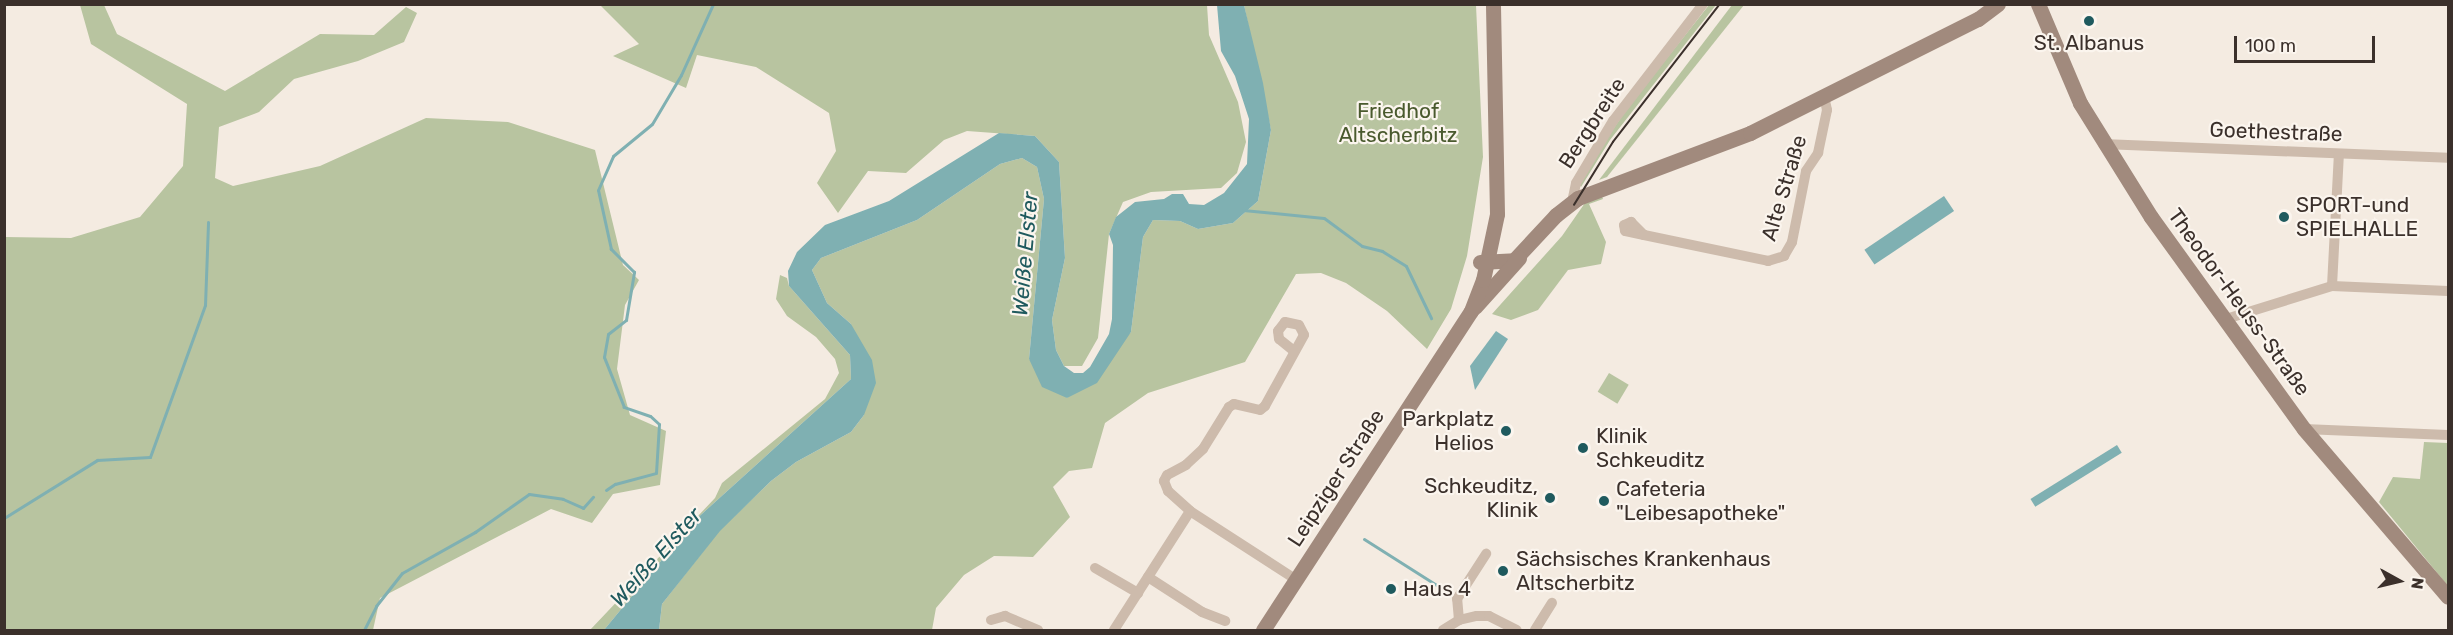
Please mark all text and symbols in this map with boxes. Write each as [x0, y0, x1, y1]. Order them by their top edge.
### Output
marker: St. Albanus [2082, 14, 2096, 28]
scale bar [2237, 24, 2378, 62]
place label: St. Albanus [2033, 30, 2145, 56]
text: 100 m [2245, 35, 2296, 57]
street label: Bergbreite [1553, 73, 1631, 173]
park label: Friedhof Altscherbitz [1339, 98, 1457, 148]
street label: Goethestraße [2209, 117, 2343, 147]
street label: Alte Straße [1756, 132, 1812, 244]
water label: Weiße Elster [1006, 191, 1044, 317]
place label: SPORT-und SPIELHALLE [2296, 192, 2418, 242]
street label: Theodor-Heuss-Straße [2163, 203, 2315, 401]
marker: SPORT-und SPIELHALLE [2277, 210, 2291, 224]
street label: Leipziger Straße [1282, 405, 1390, 551]
place label: Parkplatz Helios [1402, 406, 1494, 456]
place label: Klinik Schkeuditz [1596, 423, 1705, 473]
marker: Parkplatz Helios [1499, 424, 1513, 438]
marker: Klinik Schkeuditz [1574, 439, 1592, 457]
place label: Schkeuditz, Klinik [1424, 473, 1538, 523]
place label: Cafeteria "Leibesapotheke" [1616, 476, 1785, 526]
marker: Schkeuditz, Klinik [1543, 491, 1557, 505]
marker: Cafeteria "Leibesapotheke" [1597, 494, 1611, 508]
water label: Weiße Elster [605, 502, 707, 612]
place label: Sächsisches Krankenhaus Altscherbitz [1516, 546, 1771, 596]
north arrow [2369, 551, 2429, 611]
marker: Sächsisches Krankenhaus Altscherbitz [1494, 562, 1512, 580]
place label: Haus 4 [1403, 576, 1471, 602]
text: N [2407, 577, 2428, 591]
marker: Haus 4 [1384, 582, 1398, 596]

